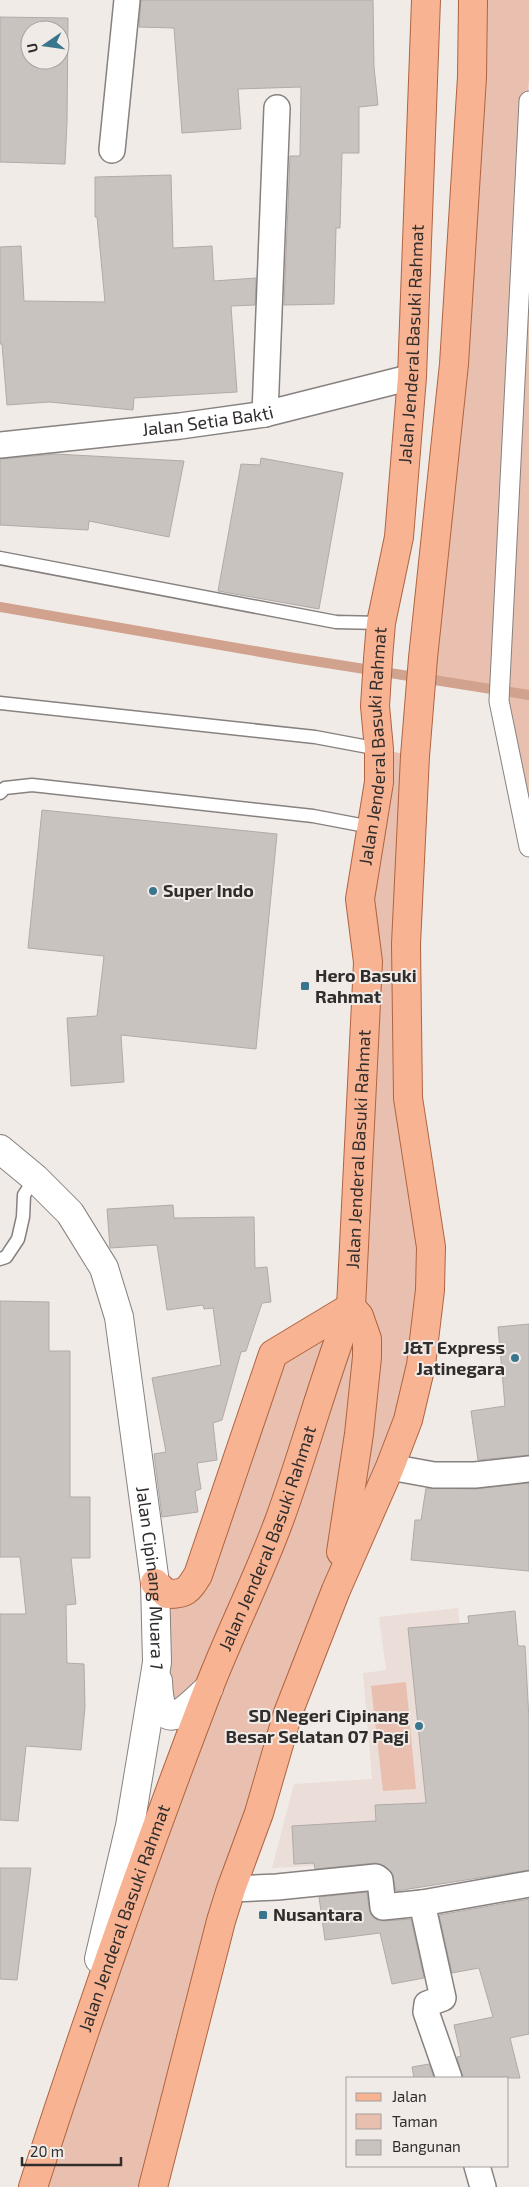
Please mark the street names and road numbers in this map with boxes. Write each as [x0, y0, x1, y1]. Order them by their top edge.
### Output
street label: Jalan Jenderal Basuki Rahmat [393, 224, 428, 465]
street label: Jalan Setia Bakti [141, 400, 276, 440]
street label: Jalan Jenderal Basuki Rahmat [354, 626, 391, 867]
street label: Jalan Jenderal Basuki Rahmat [341, 1029, 375, 1270]
street label: Jalan Jenderal Basuki Rahmat [213, 1423, 320, 1654]
street label: Jalan Cipinang Muara 1 [132, 1485, 169, 1672]
street label: Jalan Jenderal Basuki Rahmat [73, 1801, 174, 2034]

